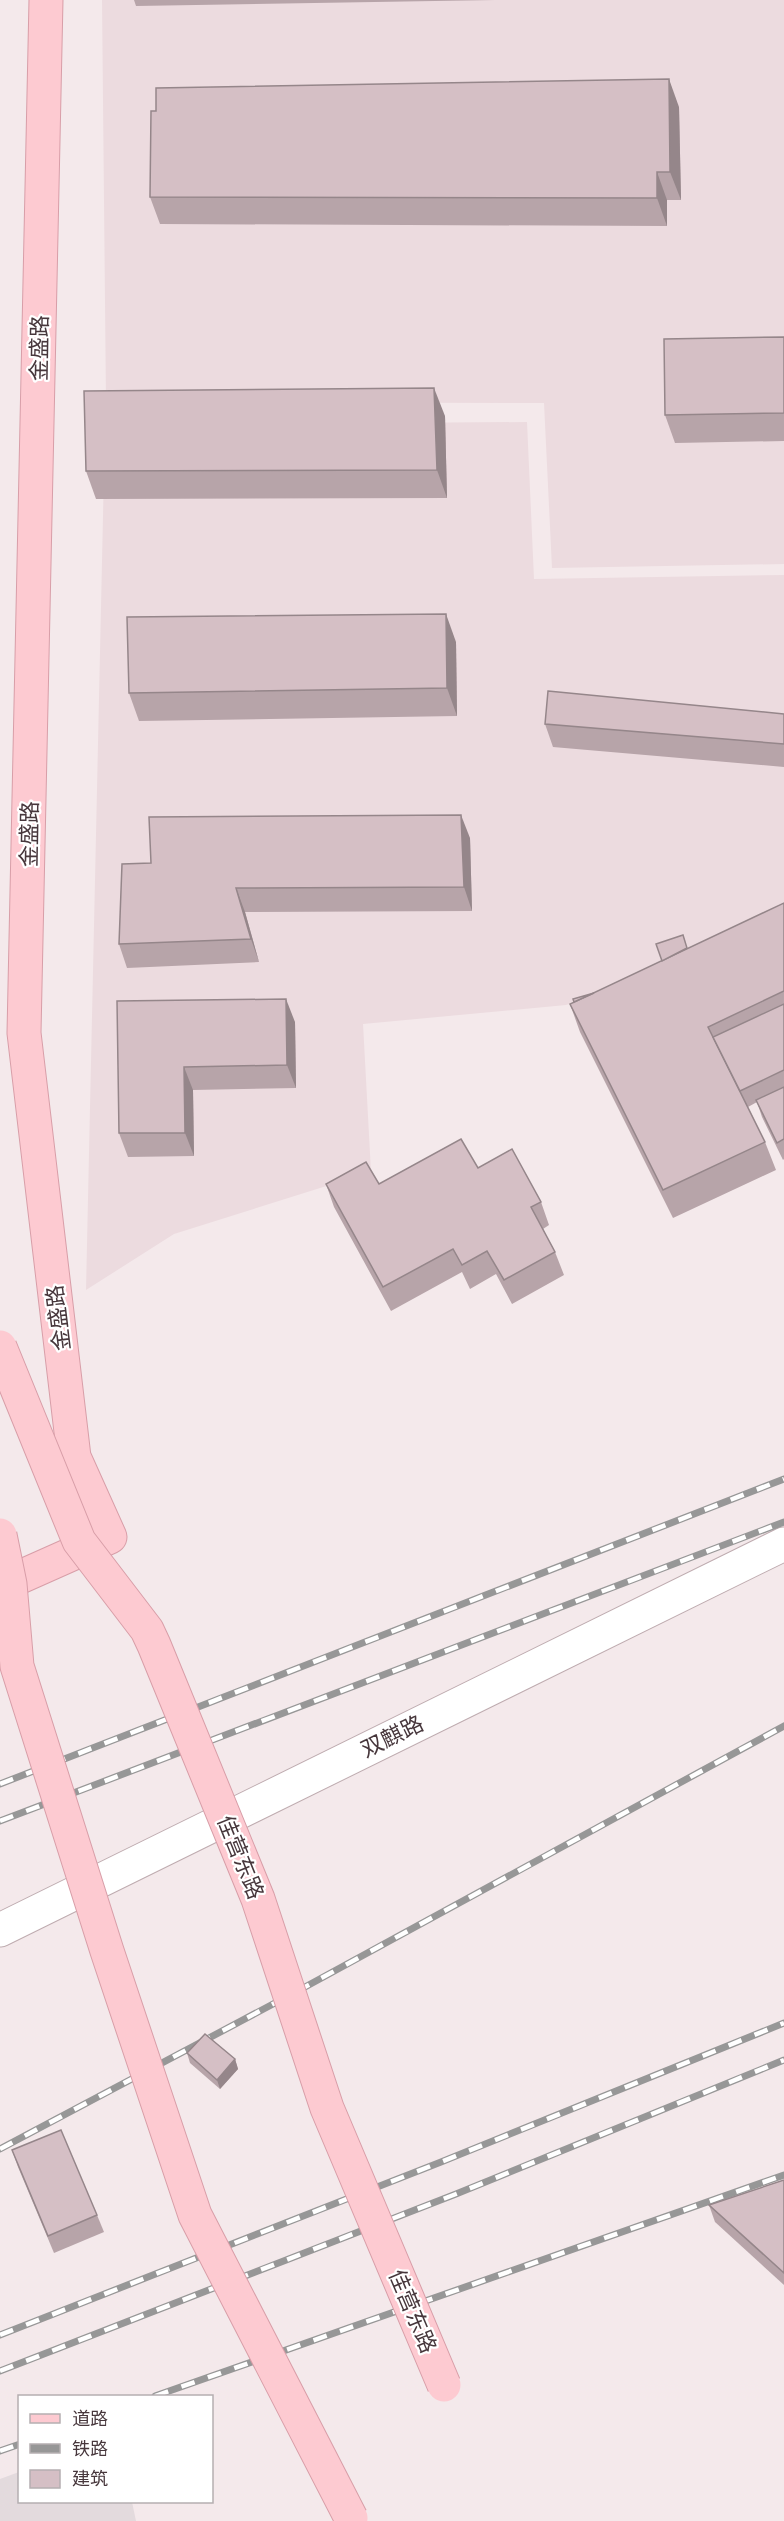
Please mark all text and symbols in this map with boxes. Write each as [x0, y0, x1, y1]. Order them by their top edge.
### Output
street label: 金盛路 [24, 315, 54, 381]
street label: 金盛路 [14, 801, 44, 867]
street label: 金盛路 [40, 1284, 76, 1352]
street label: 双麒路 [356, 1709, 428, 1763]
street label: 佳营东路 [212, 1811, 270, 1903]
street label: 佳营东路 [383, 2265, 443, 2357]
legend [18, 2395, 213, 2503]
text: 道路 [72, 2407, 108, 2430]
text: 铁路 [72, 2437, 108, 2460]
text: 建筑 [72, 2467, 108, 2490]

